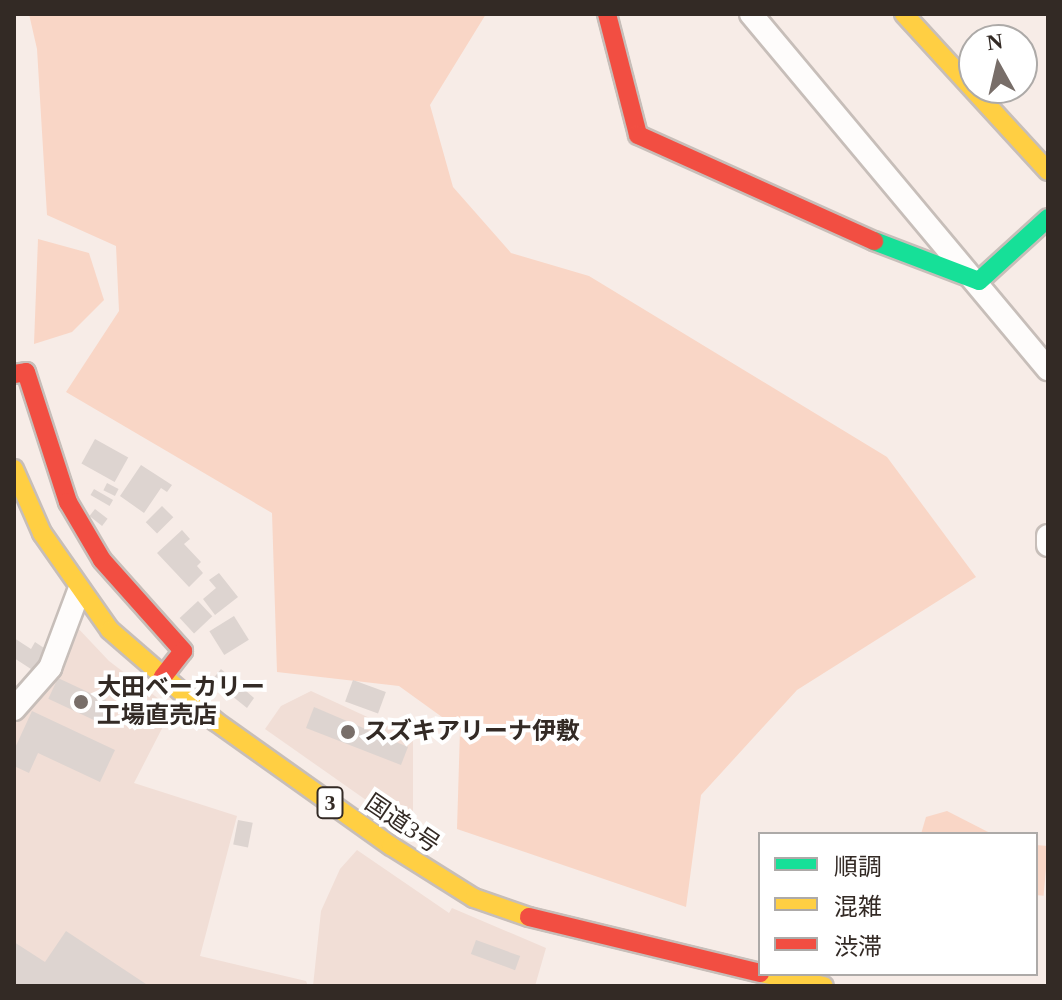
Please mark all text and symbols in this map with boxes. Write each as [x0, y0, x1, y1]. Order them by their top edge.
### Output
north arrow [958, 24, 1038, 104]
text: N [985, 28, 1004, 55]
place label: 大田ベーカリー 工場直売店 [97, 674, 265, 730]
marker: 大田ベーカリー 工場直売店 [72, 693, 90, 711]
place label: スズキアリーナ伊敷 [364, 718, 580, 746]
marker: スズキアリーナ伊敷 [339, 723, 357, 741]
road number: 3 [316, 785, 344, 821]
street label: 国道3号 [359, 789, 445, 859]
legend [758, 832, 1038, 976]
text: 順調 [834, 854, 882, 880]
text: 混雑 [834, 894, 882, 920]
text: 渋滞 [834, 934, 882, 960]

